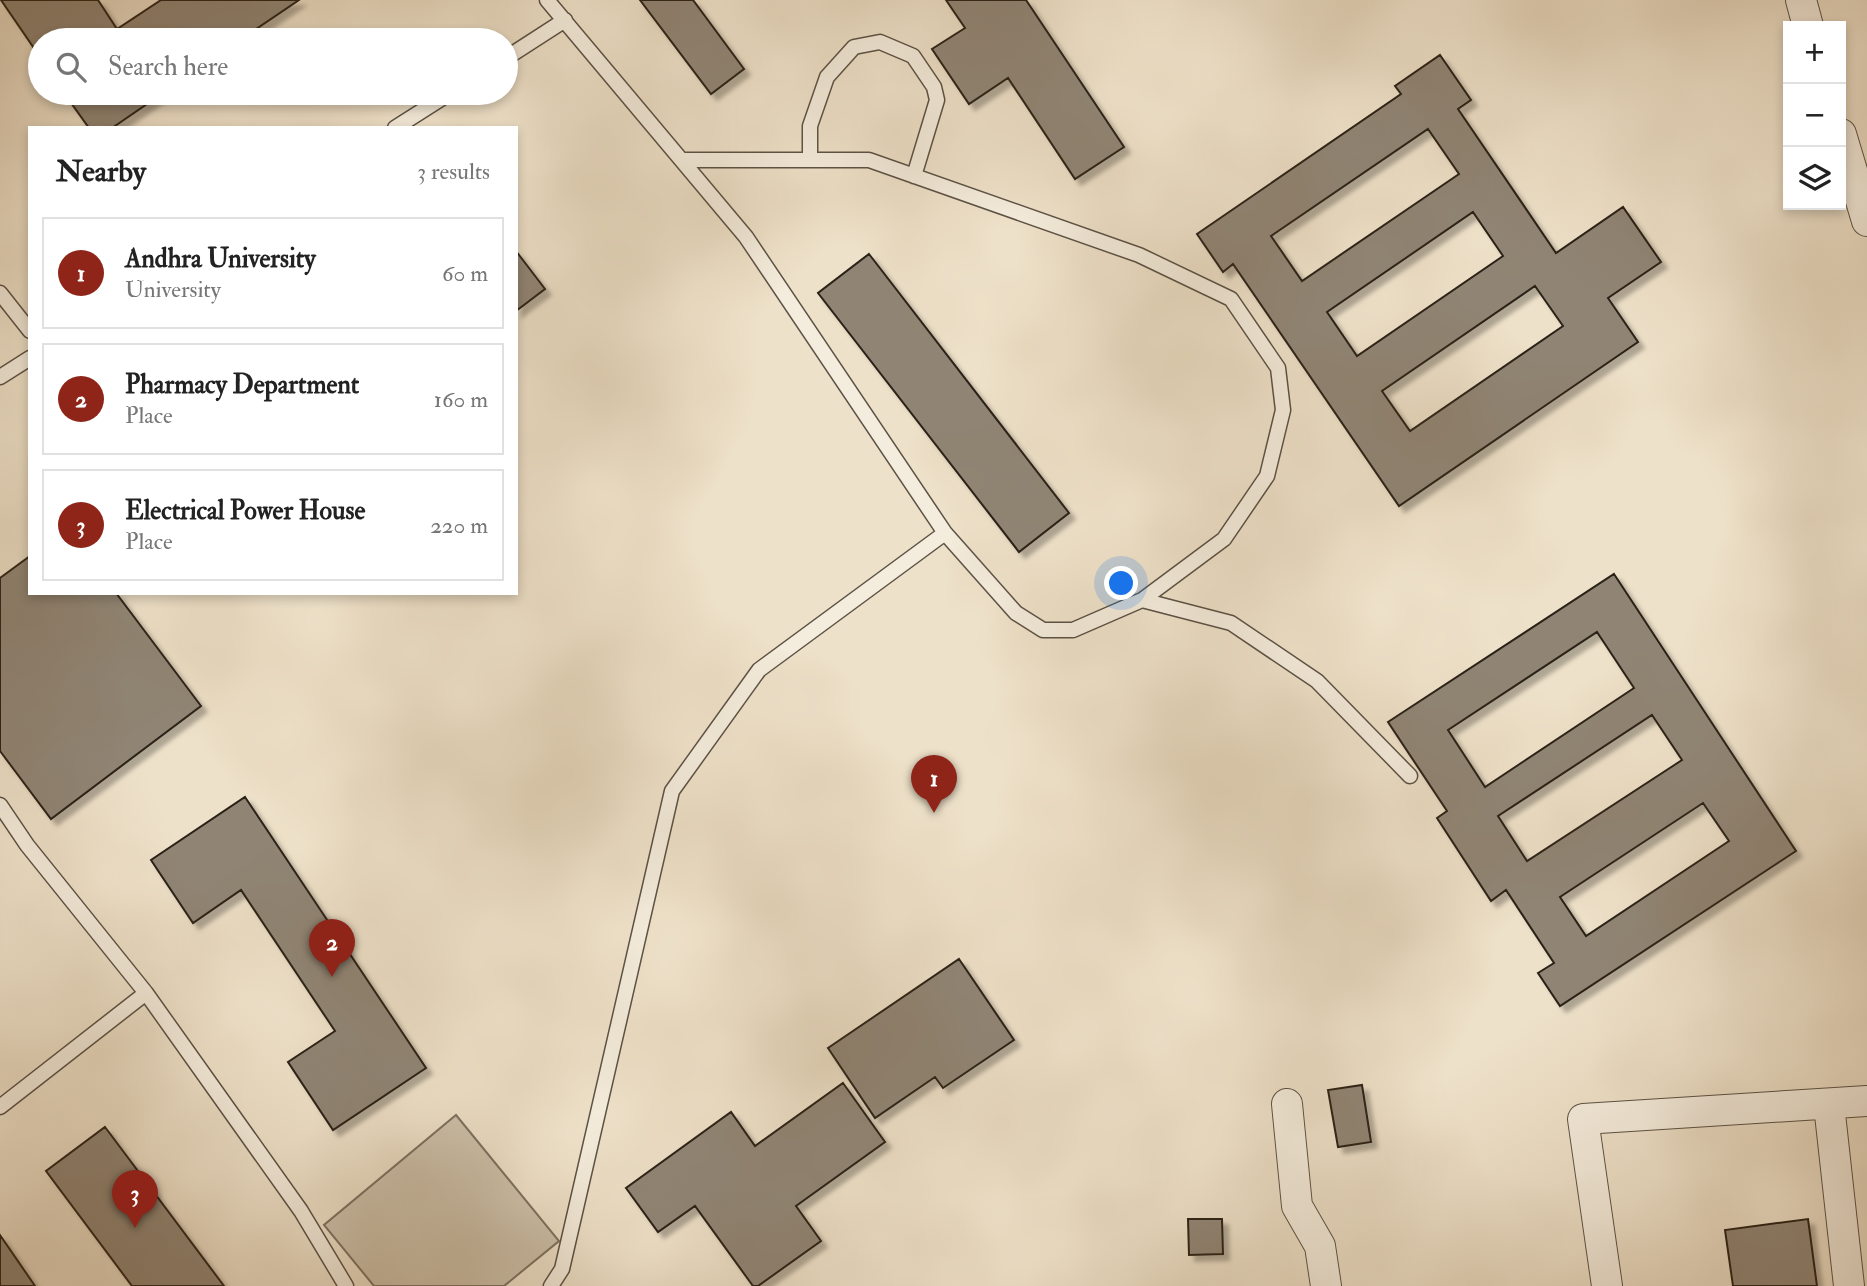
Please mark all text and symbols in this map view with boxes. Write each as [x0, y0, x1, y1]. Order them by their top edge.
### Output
map controls [1783, 21, 1846, 210]
button: + [1783, 21, 1846, 84]
search box [28, 28, 518, 105]
icon: search [52, 48, 90, 86]
text: Search here [108, 51, 228, 83]
button: − [1783, 84, 1846, 147]
button: layers [1783, 147, 1846, 210]
text: Nearby [56, 153, 146, 190]
text: 3 results [417, 157, 490, 186]
text: Andhra University [125, 243, 316, 275]
text: 1 [77, 259, 85, 288]
text: 60 m [442, 259, 488, 288]
text: University [125, 275, 221, 304]
text: Pharmacy Department [125, 369, 359, 401]
text: 2 [75, 385, 87, 414]
text: 160 m [434, 385, 488, 414]
text: Place [125, 401, 173, 430]
text: Electrical Power House [125, 495, 365, 527]
text: 3 [77, 511, 85, 540]
text: 220 m [430, 511, 488, 540]
text: Place [125, 527, 173, 556]
your location [1104, 566, 1138, 600]
pin: 1 [911, 755, 957, 813]
pin: 2 [309, 919, 355, 977]
pin: 3 [112, 1170, 158, 1228]

